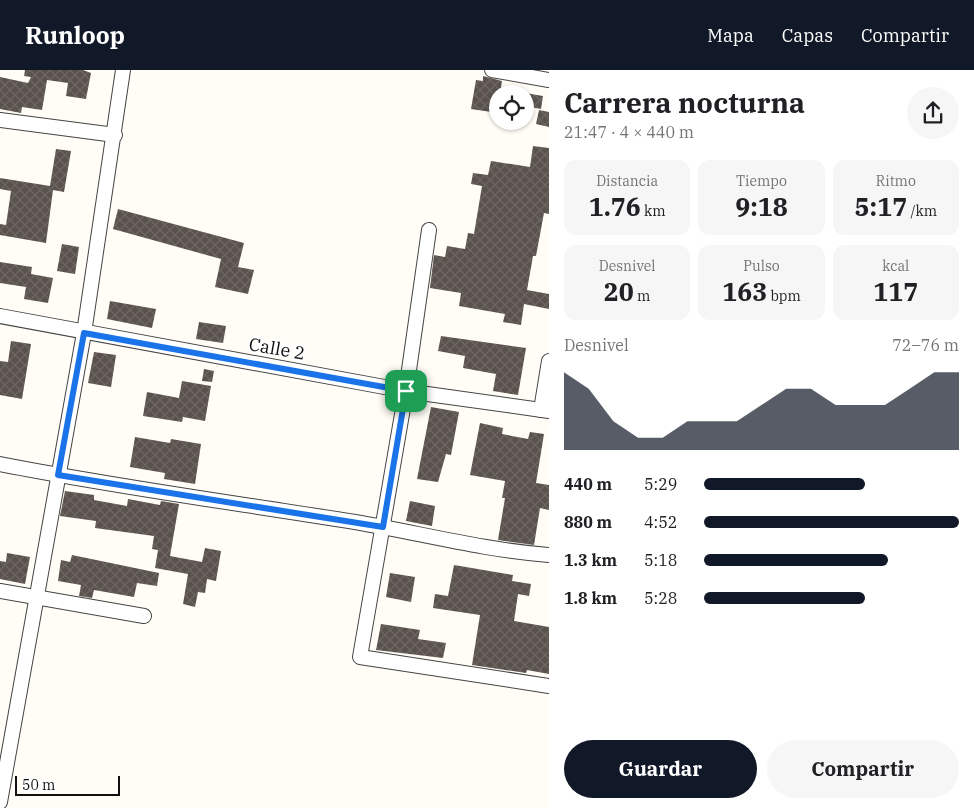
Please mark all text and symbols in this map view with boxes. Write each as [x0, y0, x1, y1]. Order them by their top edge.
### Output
text: Runloop [25, 19, 125, 51]
text: Mapa [707, 24, 754, 47]
text: Capas [782, 24, 833, 47]
text: Compartir [861, 24, 949, 47]
text: Carrera nocturna [564, 84, 805, 121]
map controls [489, 85, 534, 130]
button: locate [489, 85, 534, 130]
button: share [907, 87, 959, 139]
text: 21:47 · 4 × 440 m [564, 122, 694, 142]
text: Distancia [596, 172, 658, 190]
text: Tiempo [736, 172, 787, 190]
text: Ritmo [876, 172, 916, 190]
text: 1.76 [589, 190, 641, 223]
text: 9:18 [735, 190, 788, 223]
text: 5:17 [855, 190, 907, 223]
text: km [641, 202, 666, 220]
text: /km [907, 202, 937, 220]
text: Desnivel [599, 257, 655, 275]
text: Pulso [743, 257, 780, 275]
text: kcal [882, 257, 909, 275]
text: 20 [604, 275, 634, 308]
text: 163 [722, 275, 767, 308]
text: 117 [873, 275, 918, 308]
text: m [634, 287, 650, 305]
text: bpm [767, 287, 801, 305]
street label: Calle 2 [247, 332, 307, 365]
text: Desnivel [564, 335, 629, 355]
text: 72–76 m [892, 335, 959, 355]
pin [385, 370, 427, 412]
icon: arrive [392, 377, 420, 405]
text: 440 m [564, 474, 612, 494]
text: 5:29 [644, 474, 677, 494]
text: 880 m [564, 512, 612, 532]
text: 4:52 [644, 512, 677, 532]
text: 1.3 km [564, 550, 617, 570]
text: 5:18 [644, 550, 677, 570]
text: 1.8 km [564, 588, 617, 608]
text: 5:28 [644, 588, 677, 608]
button: Guardar [564, 740, 757, 798]
button: Compartir [767, 740, 959, 798]
scale bar [15, 773, 120, 796]
text: 50 m [22, 776, 55, 794]

